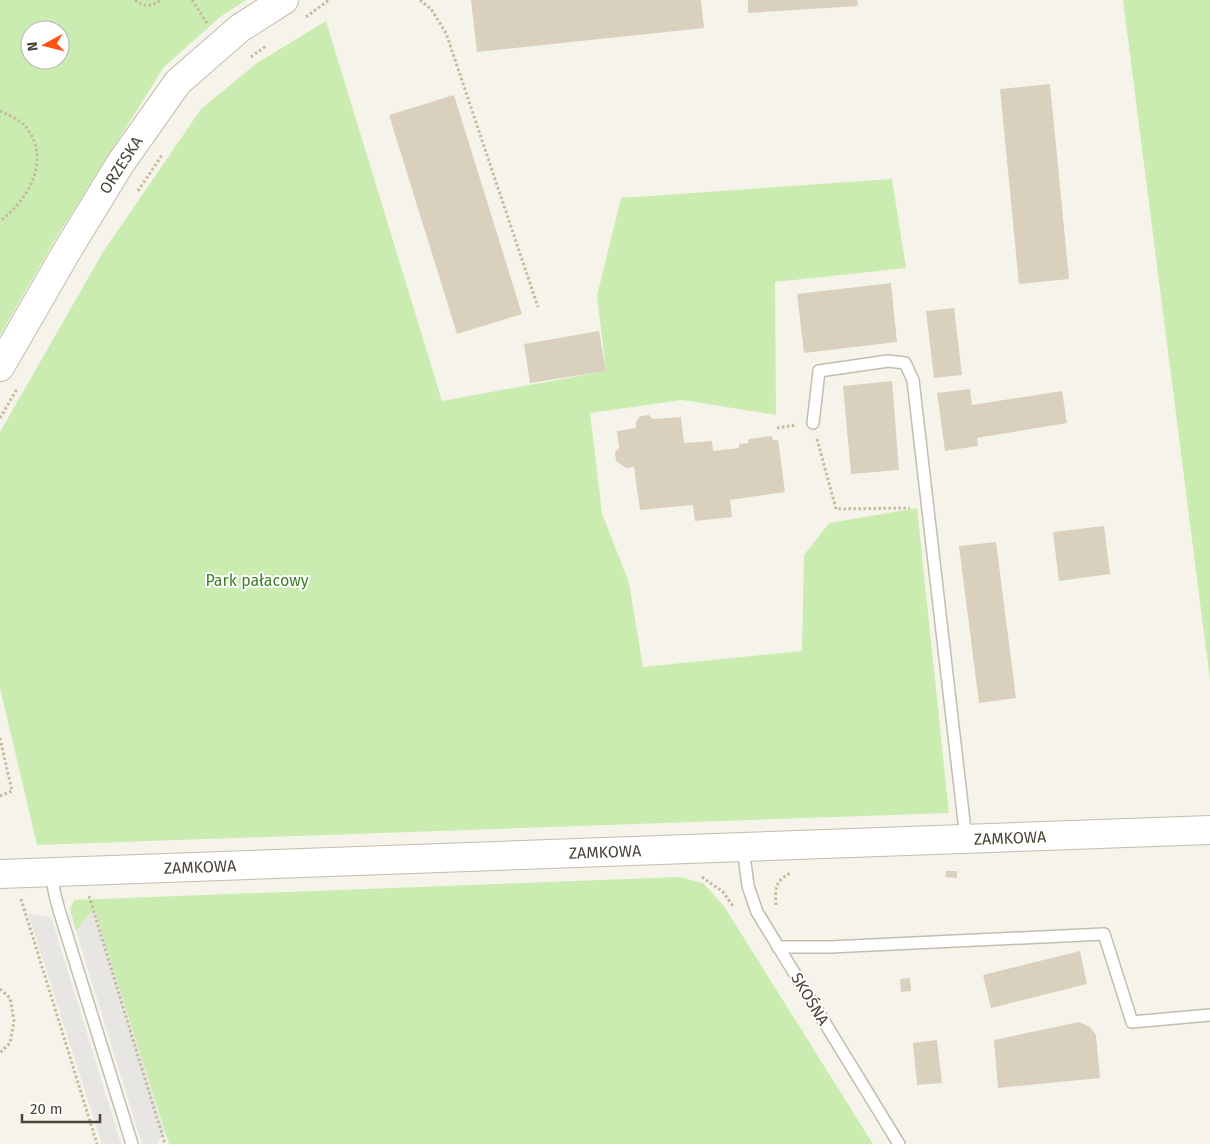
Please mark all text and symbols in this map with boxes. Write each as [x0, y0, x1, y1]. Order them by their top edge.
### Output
north arrow [20, 20, 70, 70]
text: N [24, 41, 42, 52]
street label: ORZESKA [95, 132, 147, 197]
park label: Park pałacowy [205, 571, 309, 590]
street label: ZAMKOWA [973, 827, 1047, 849]
street label: ZAMKOWA [568, 841, 642, 863]
street label: ZAMKOWA [163, 856, 237, 878]
street label: SKOŚNA [787, 969, 834, 1029]
scale bar [22, 1092, 100, 1124]
text: 20 m [30, 1100, 63, 1118]

